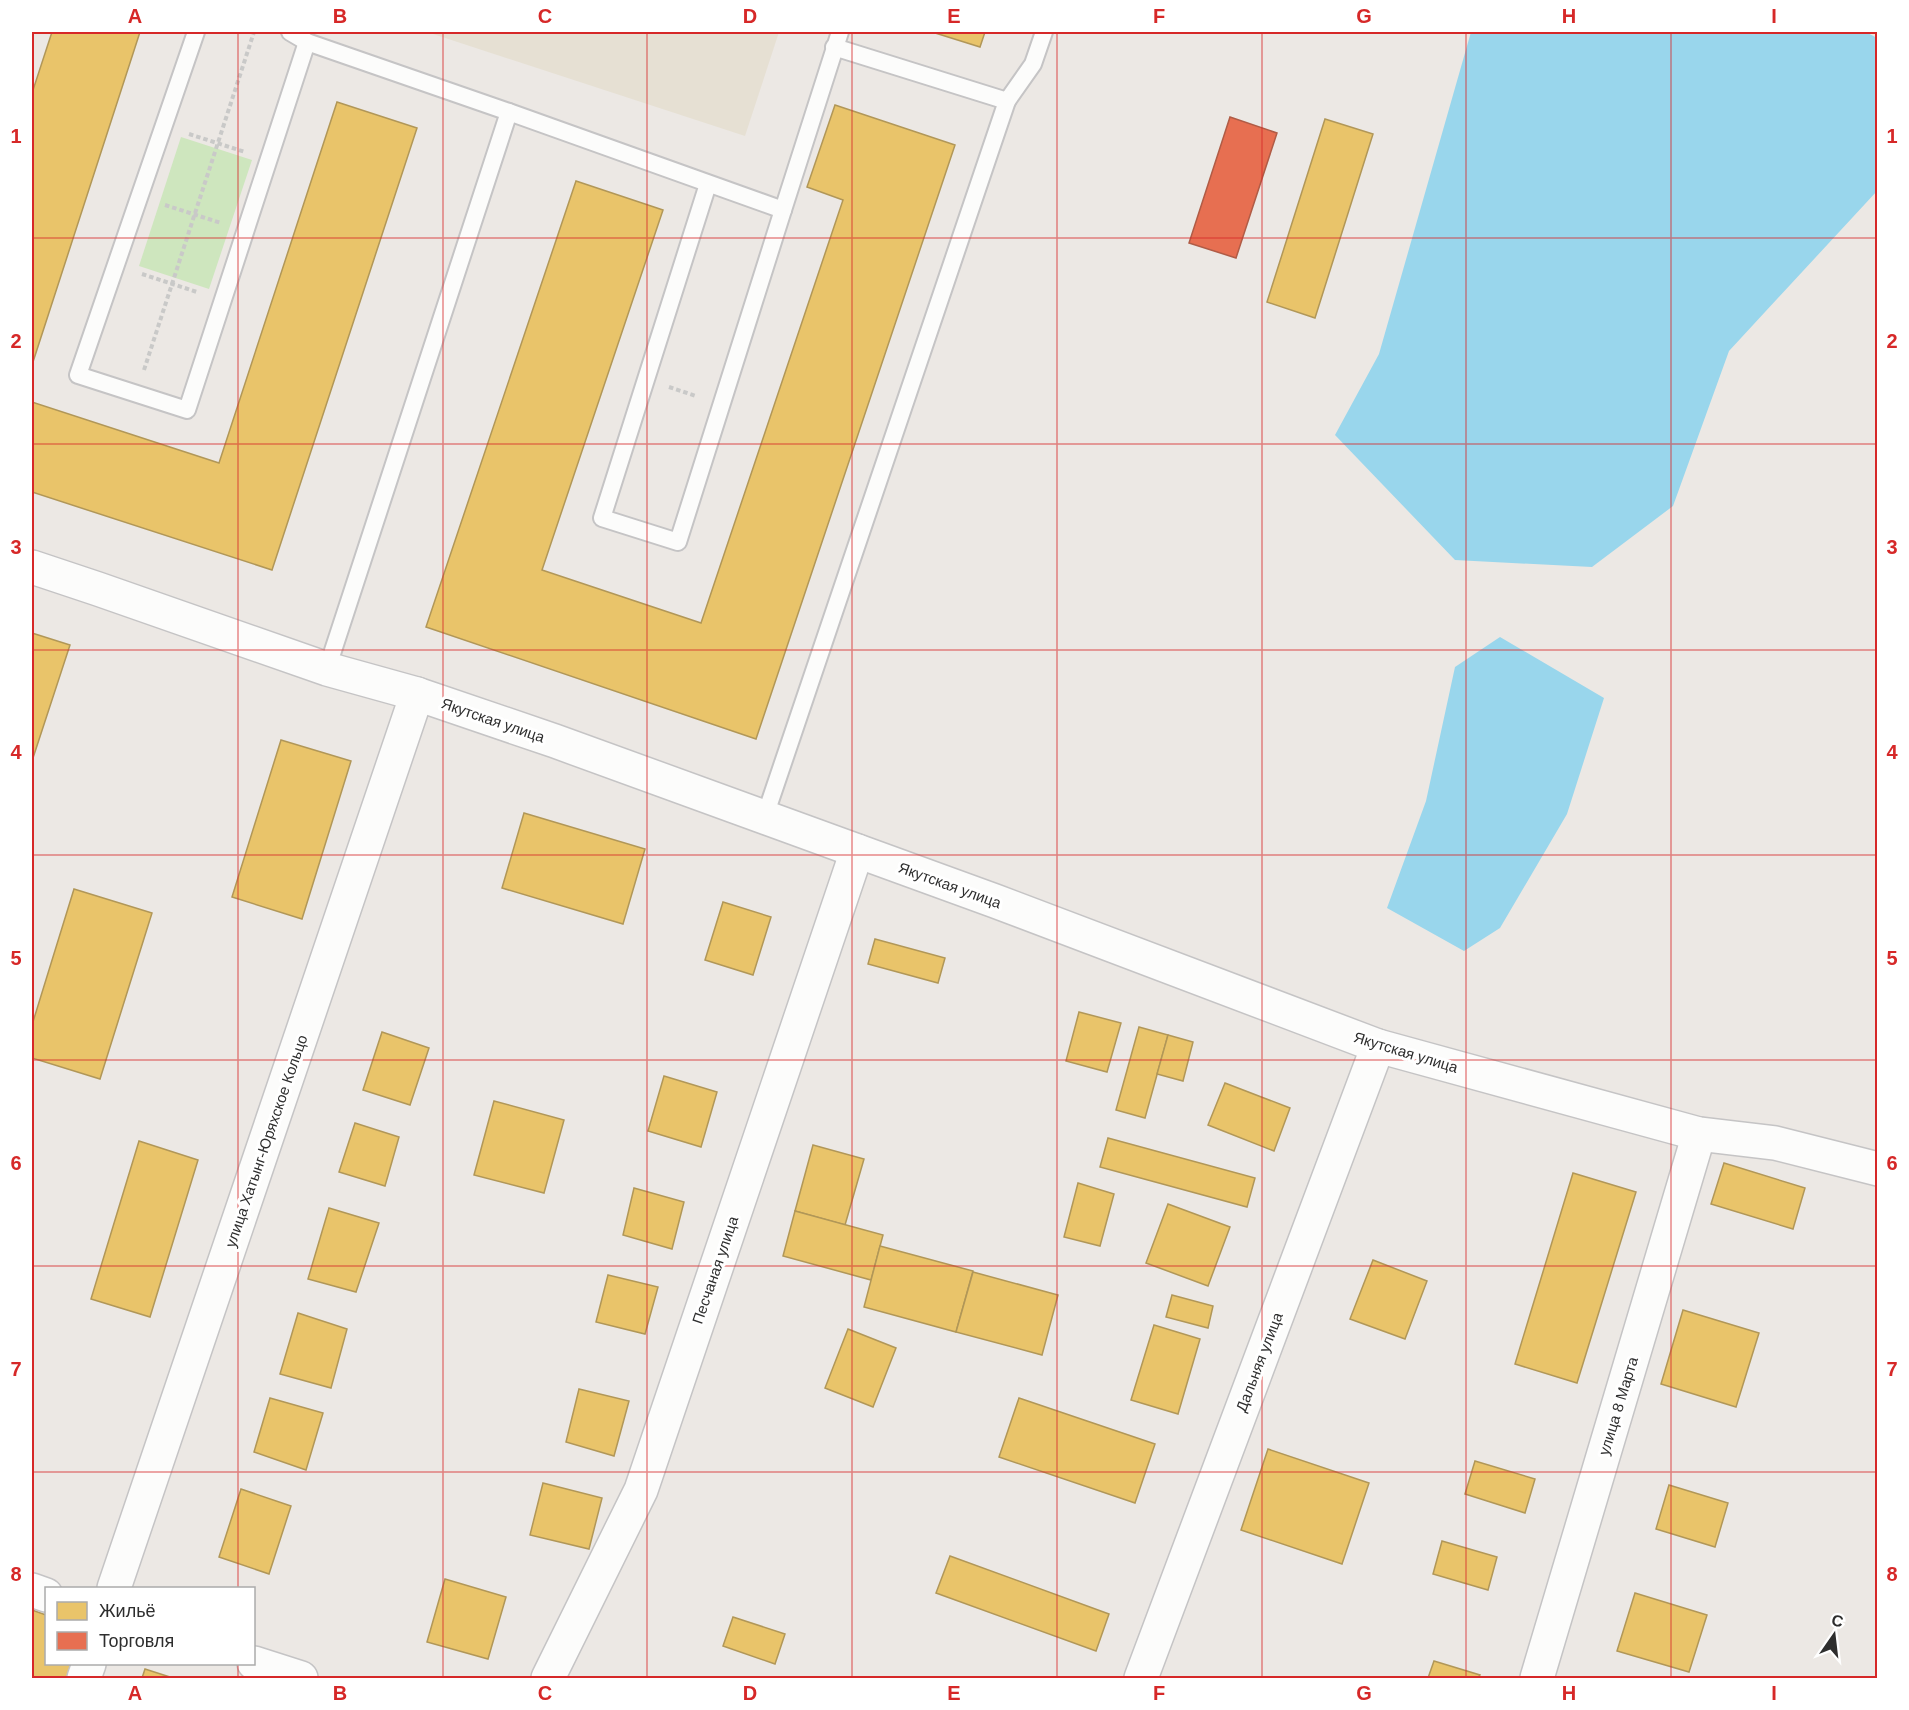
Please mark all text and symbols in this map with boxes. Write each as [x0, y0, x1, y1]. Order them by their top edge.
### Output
text: A [128, 5, 142, 27]
text: B [333, 5, 347, 27]
text: C [538, 5, 552, 27]
text: D [743, 5, 757, 27]
text: E [947, 5, 961, 27]
text: F [1153, 5, 1165, 27]
text: G [1356, 5, 1372, 27]
text: H [1562, 5, 1576, 27]
text: I [1771, 5, 1777, 27]
text: 1 [10, 125, 22, 147]
text: 1 [1886, 125, 1898, 147]
text: 2 [10, 330, 22, 352]
text: 2 [1886, 330, 1898, 352]
text: 3 [10, 536, 22, 558]
text: 3 [1886, 536, 1898, 558]
street label: Якутская улица [439, 694, 547, 746]
text: 4 [10, 741, 22, 763]
text: 4 [1886, 741, 1898, 763]
street label: Якутская улица [896, 859, 1004, 912]
text: 5 [10, 947, 22, 969]
text: 5 [1886, 947, 1898, 969]
street label: Якутская улица [1352, 1028, 1461, 1076]
street label: улица Хатынг-Юряхское Кольцо [222, 1032, 310, 1250]
text: 6 [10, 1152, 22, 1174]
text: 6 [1886, 1152, 1898, 1174]
street label: Песчаная улица [689, 1213, 742, 1326]
street label: Дальняя улица [1232, 1309, 1286, 1414]
street label: улица 8 Марта [1595, 1354, 1641, 1457]
text: 7 [10, 1358, 22, 1380]
text: 7 [1886, 1358, 1898, 1380]
text: 8 [10, 1563, 22, 1585]
text: 8 [1886, 1563, 1898, 1585]
legend [45, 1587, 255, 1665]
text: Жильё [99, 1601, 156, 1621]
north arrow [1804, 1605, 1864, 1665]
text: С [1830, 1611, 1846, 1631]
text: Торговля [99, 1631, 174, 1651]
text: A [128, 1682, 142, 1704]
text: B [333, 1682, 347, 1704]
text: C [538, 1682, 552, 1704]
text: D [743, 1682, 757, 1704]
text: E [947, 1682, 961, 1704]
text: F [1153, 1682, 1165, 1704]
text: G [1356, 1682, 1372, 1704]
text: H [1562, 1682, 1576, 1704]
text: I [1771, 1682, 1777, 1704]

